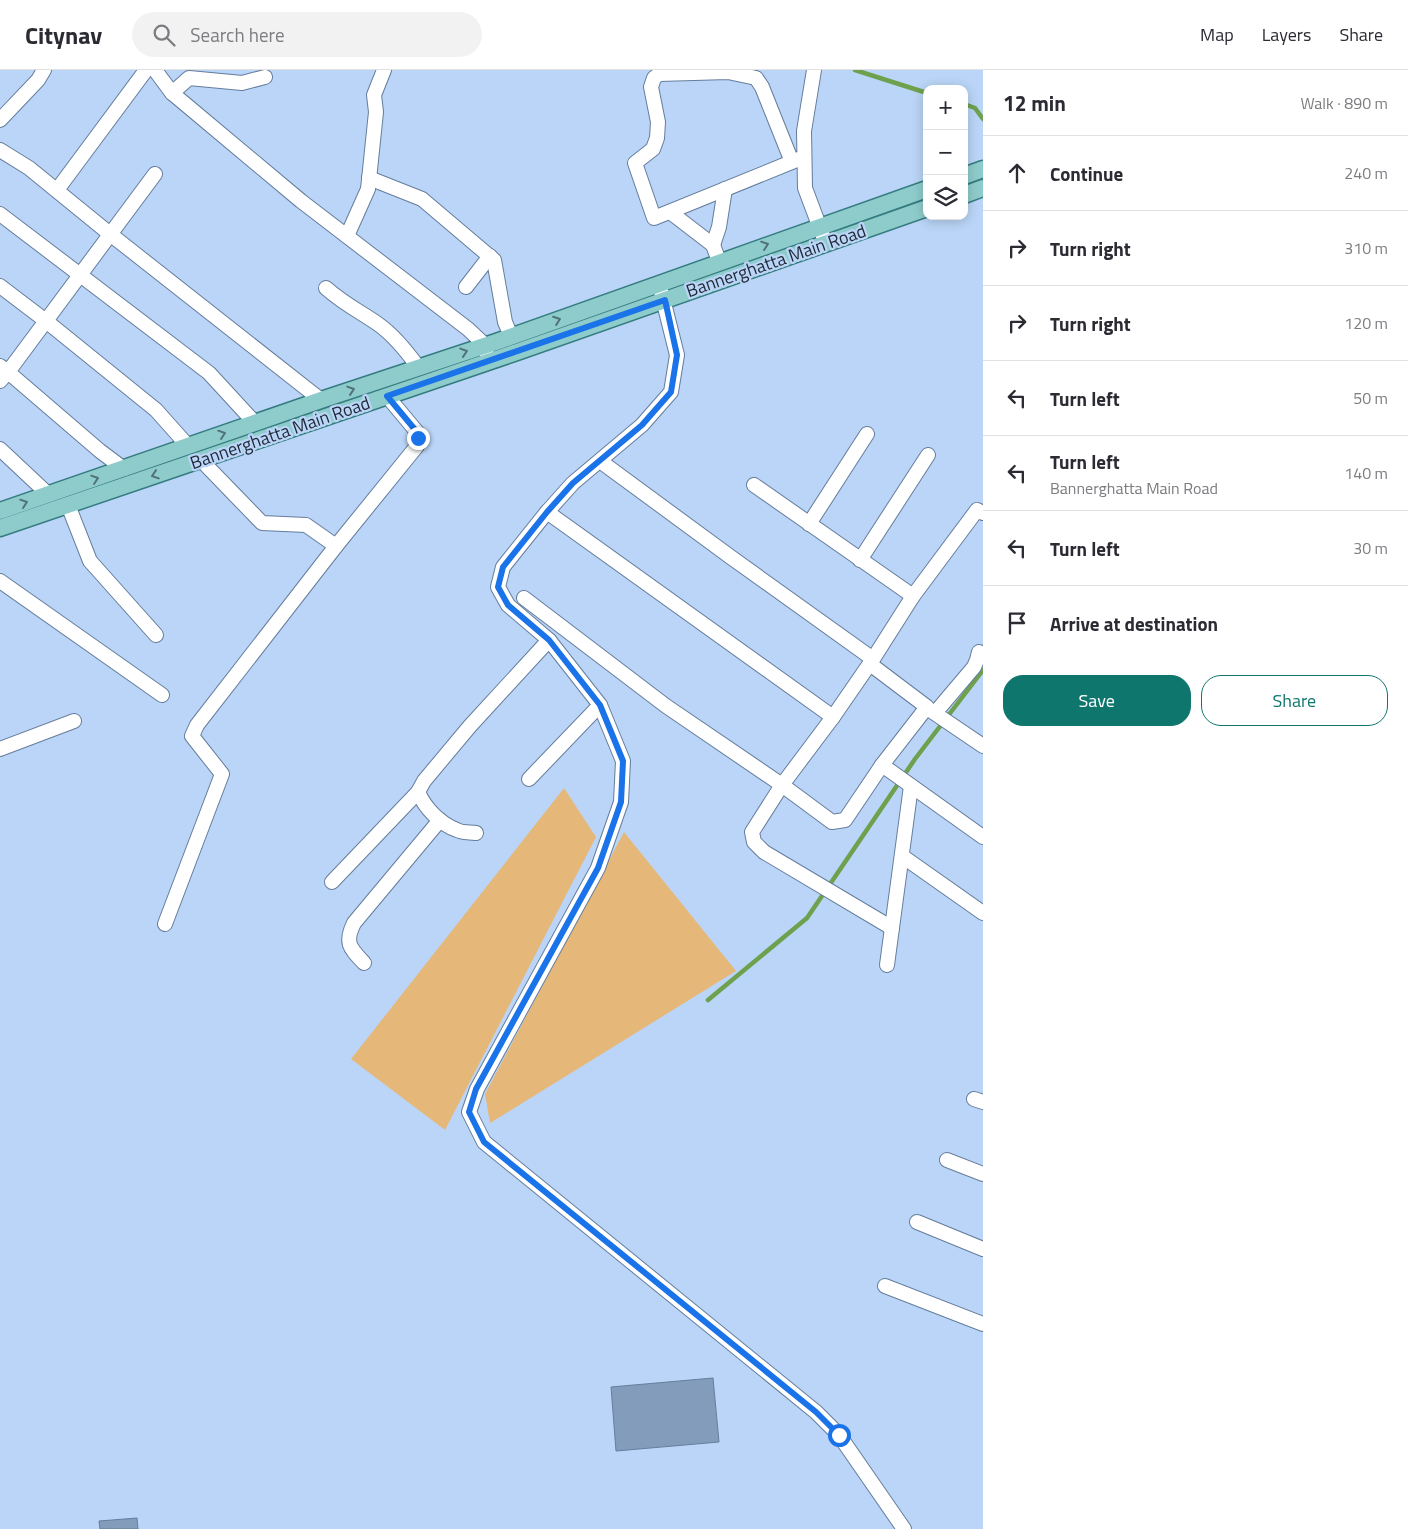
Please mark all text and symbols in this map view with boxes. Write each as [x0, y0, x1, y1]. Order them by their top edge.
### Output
search box [132, 12, 482, 57]
text: Citynav [25, 17, 102, 53]
text: Search here [190, 20, 285, 49]
icon: search [150, 21, 178, 49]
text: Map [1200, 21, 1234, 48]
text: Layers [1262, 21, 1311, 48]
text: Share [1339, 21, 1383, 48]
map controls [923, 85, 968, 220]
button: + [923, 85, 968, 130]
text: 12 min [1003, 87, 1066, 119]
text: Walk · 890 m [1300, 91, 1388, 115]
button: − [923, 130, 968, 175]
icon: ahead [1003, 159, 1031, 187]
text: Continue [1050, 159, 1123, 188]
text: 240 m [1344, 161, 1388, 185]
button: layers [923, 175, 968, 220]
street label: Bannerghatta Main Road [682, 217, 870, 304]
icon: right [1003, 234, 1031, 262]
text: Turn right [1050, 234, 1131, 263]
text: 310 m [1344, 236, 1388, 260]
one-way arrow [761, 241, 769, 251]
icon: right [1003, 309, 1031, 337]
text: Turn right [1050, 309, 1131, 338]
text: 120 m [1344, 311, 1388, 335]
one-way arrow [552, 316, 561, 326]
one-way arrow [459, 348, 468, 358]
icon: left [1003, 384, 1031, 412]
text: Turn left [1050, 384, 1120, 413]
one-way arrow [346, 386, 355, 396]
text: 50 m [1353, 386, 1388, 410]
street label: Bannerghatta Main Road [186, 389, 374, 476]
route end [407, 427, 430, 450]
one-way arrow [217, 430, 225, 440]
text: Turn left [1050, 447, 1120, 476]
icon: left [1003, 459, 1031, 487]
text: 140 m [1344, 461, 1388, 485]
one-way arrow [151, 469, 159, 479]
one-way arrow [90, 475, 98, 485]
text: Bannerghatta Main Road [1050, 476, 1218, 500]
one-way arrow [20, 498, 28, 508]
icon: left [1003, 534, 1031, 562]
text: Turn left [1050, 534, 1120, 563]
text: 30 m [1353, 536, 1388, 560]
icon: arrive [1003, 609, 1031, 637]
text: Arrive at destination [1050, 609, 1218, 638]
button: Save [1003, 675, 1191, 726]
button: Share [1201, 675, 1388, 726]
route start [828, 1424, 851, 1447]

